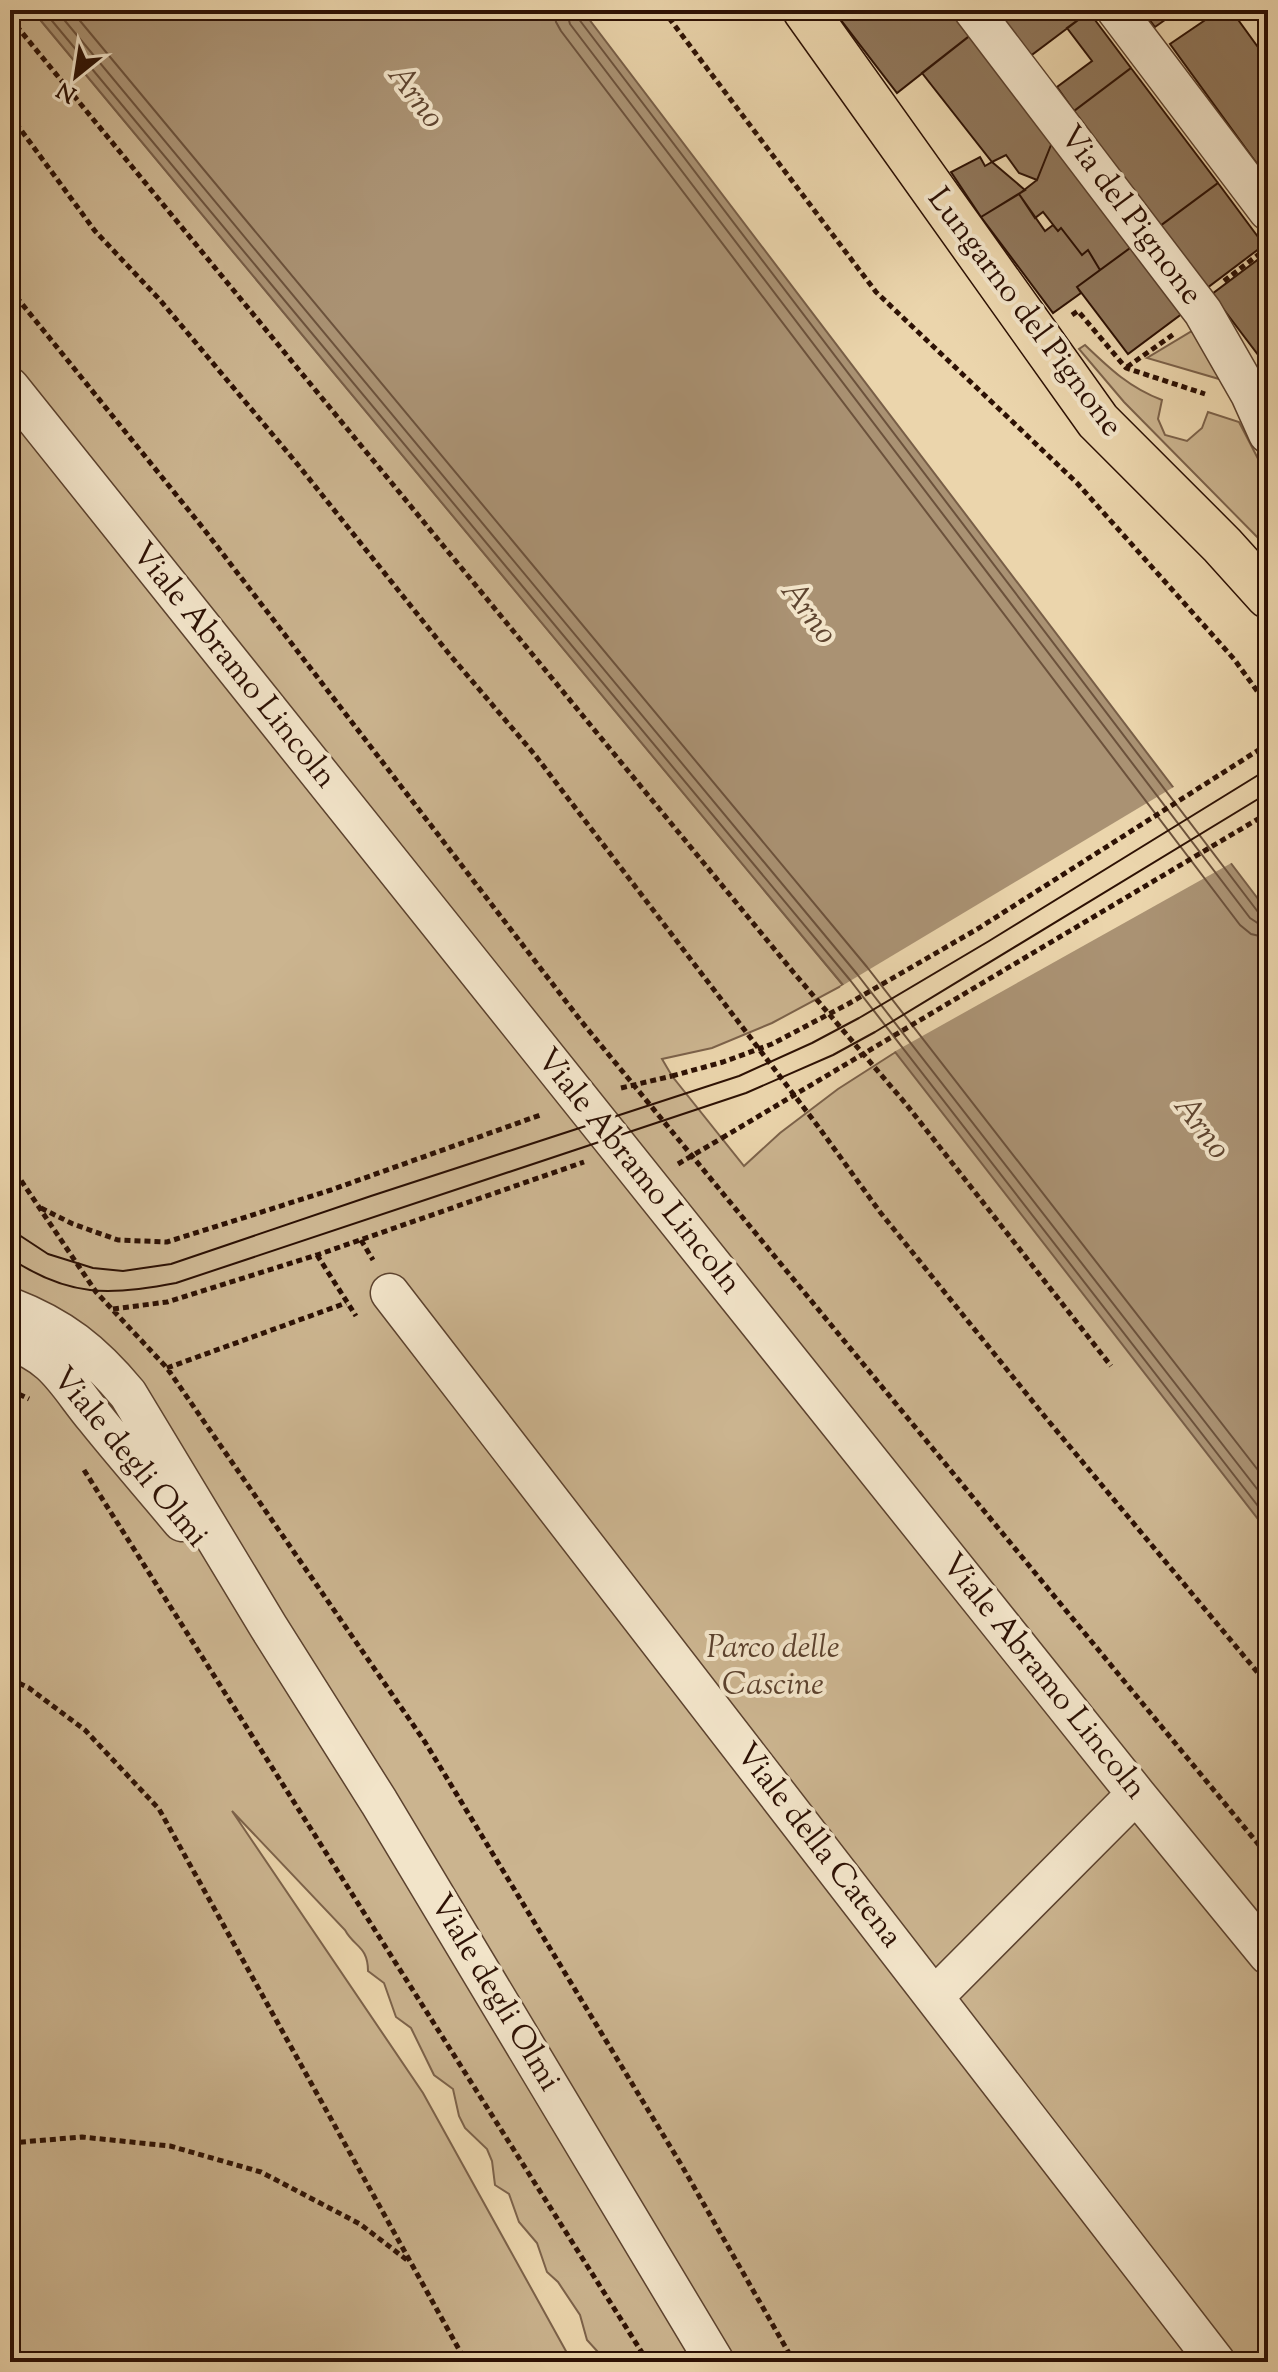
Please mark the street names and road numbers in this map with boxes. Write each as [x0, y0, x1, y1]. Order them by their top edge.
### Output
street label: Via del Pignone [1047, 116, 1213, 316]
street label: Lungarno del Pignone [915, 179, 1133, 447]
street label: Viale Abramo Lincoln [119, 533, 347, 799]
street label: Viale Abramo Lincoln [524, 1039, 752, 1305]
street label: Viale degli Olmi [40, 1358, 218, 1558]
street label: Viale Abramo Lincoln [929, 1544, 1157, 1810]
street label: Viale della Catena [723, 1734, 913, 1959]
street label: Viale degli Olmi [417, 1886, 571, 2100]

